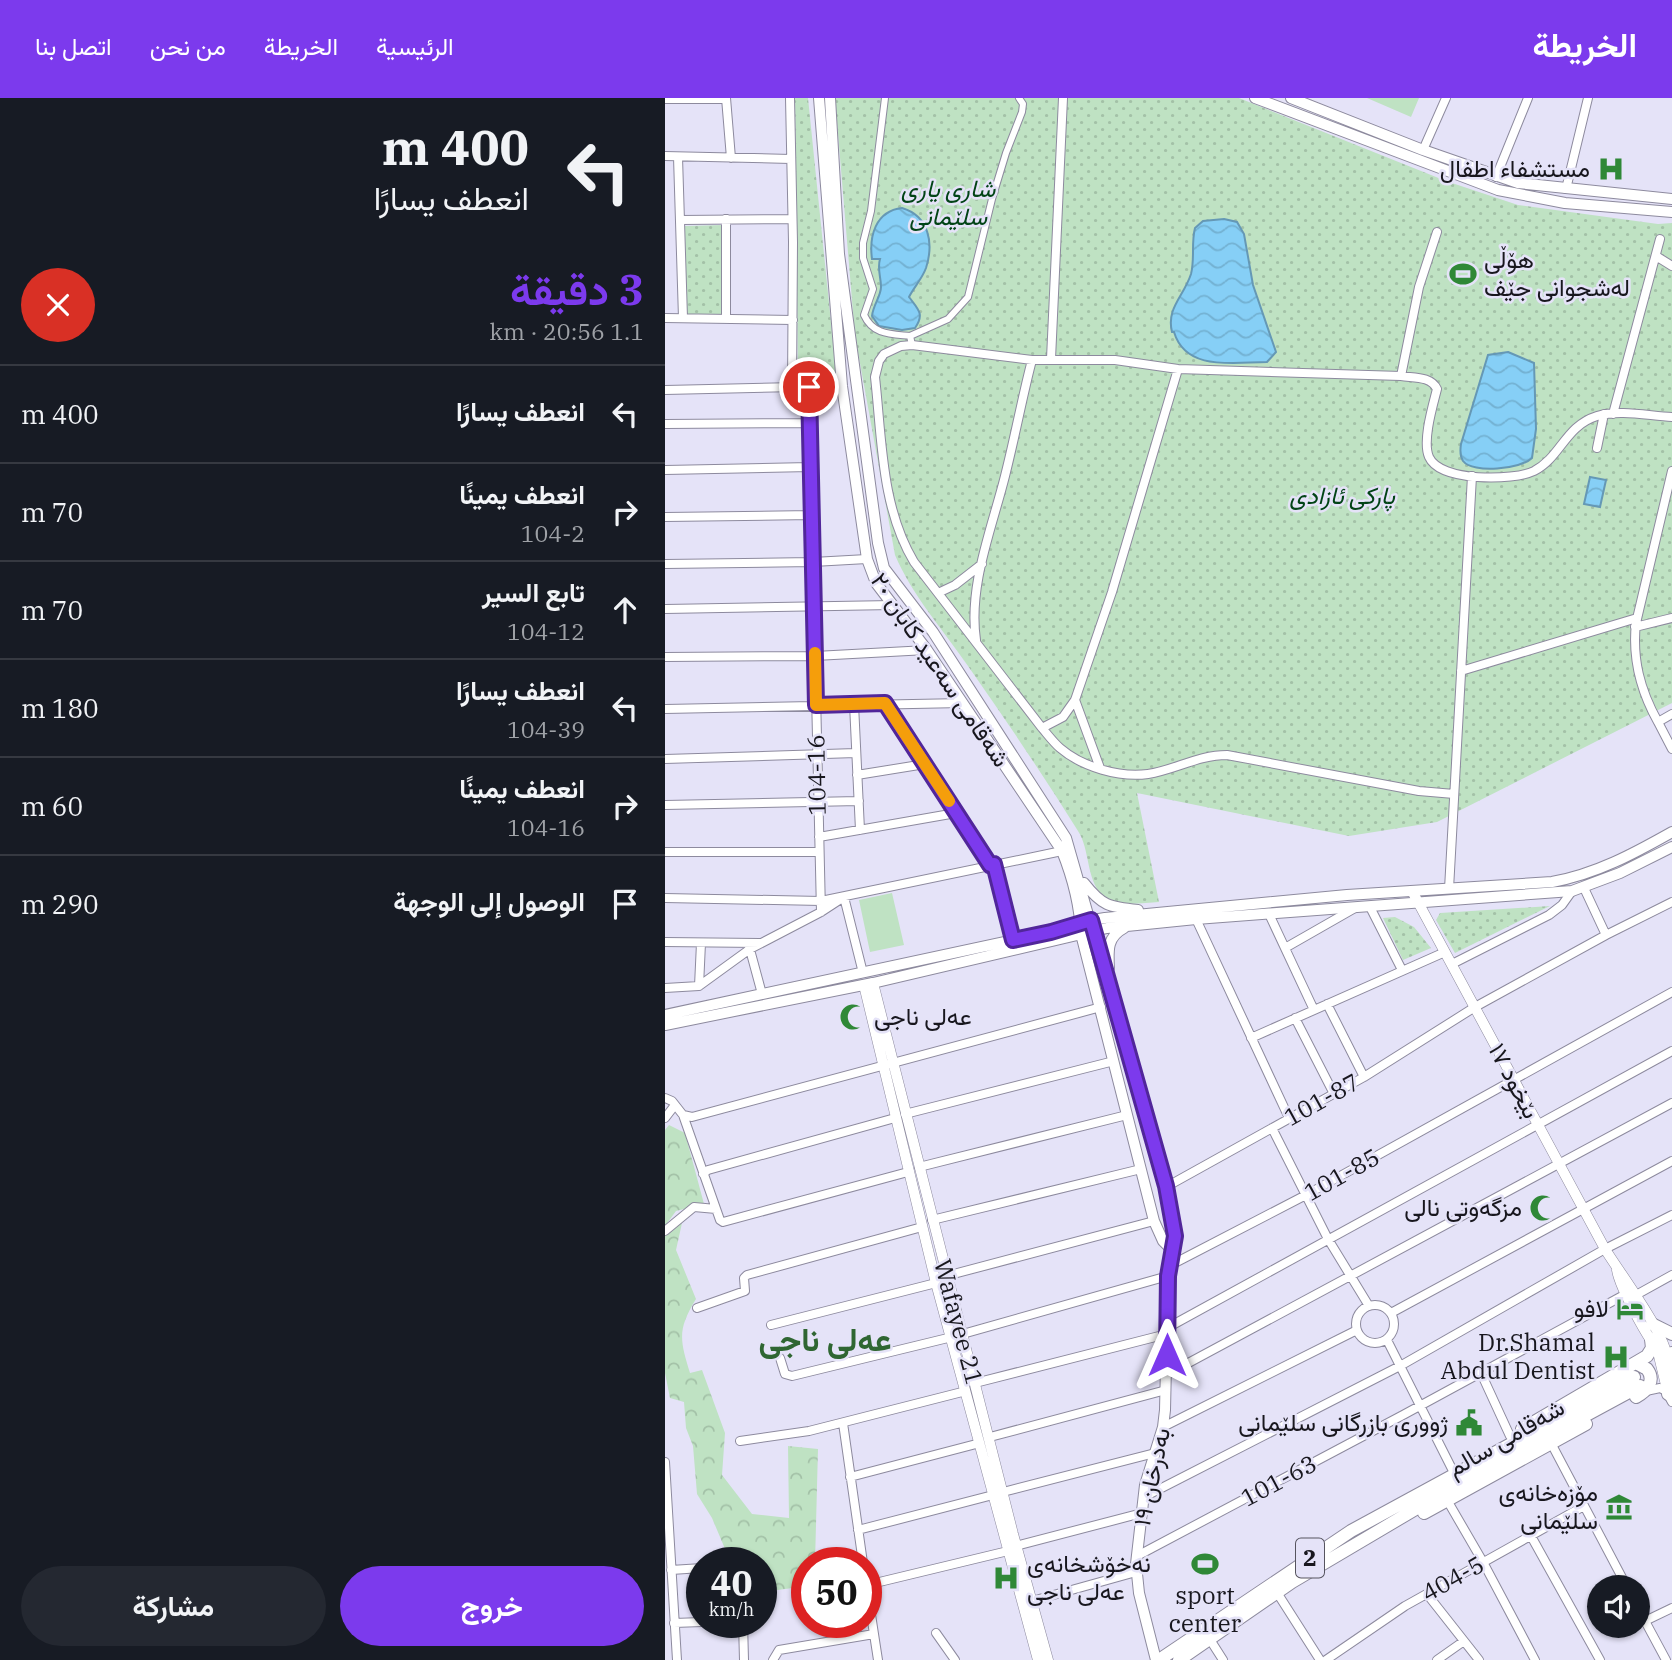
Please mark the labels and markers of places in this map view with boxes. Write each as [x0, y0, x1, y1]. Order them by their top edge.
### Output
place label: مستشفاء اطفال [1440, 152, 1590, 184]
hospital icon: مستشفاء اطفال [1596, 154, 1626, 184]
place label: هۆڵی لەشجوانی جێف [1484, 243, 1630, 303]
sports icon: هۆڵی لەشجوانی جێف [1448, 259, 1478, 289]
pin [779, 357, 839, 417]
place label: عەلی ناجی [874, 1000, 972, 1032]
mosque icon: عەلی ناجی [838, 1002, 868, 1032]
place label: مزگەوتی نالی [1404, 1191, 1522, 1223]
mosque icon: مزگەوتی نالی [1528, 1193, 1558, 1223]
place label: لافو [1574, 1292, 1609, 1324]
hotel icon: لافو [1615, 1294, 1645, 1324]
place label: Dr.Shamal Abdul Dentist [1441, 1326, 1595, 1386]
hospital icon: Dr.Shamal Abdul Dentist [1601, 1342, 1631, 1372]
place label: ژووری بازرگانی سلێمانی [1238, 1406, 1449, 1438]
public building icon: ژووری بازرگانی سلێمانی [1454, 1408, 1484, 1438]
place label: مۆزەخانەی سلێمانی [1498, 1476, 1598, 1536]
museum icon: مۆزەخانەی سلێمانی [1604, 1492, 1634, 1522]
place label: نەخۆشخانەی عەلی ناجی [1027, 1547, 1151, 1607]
sports icon: sport center [1190, 1549, 1220, 1579]
hospital icon: نەخۆشخانەی عەلی ناجی [991, 1563, 1021, 1593]
place label: sport center [1169, 1579, 1242, 1639]

